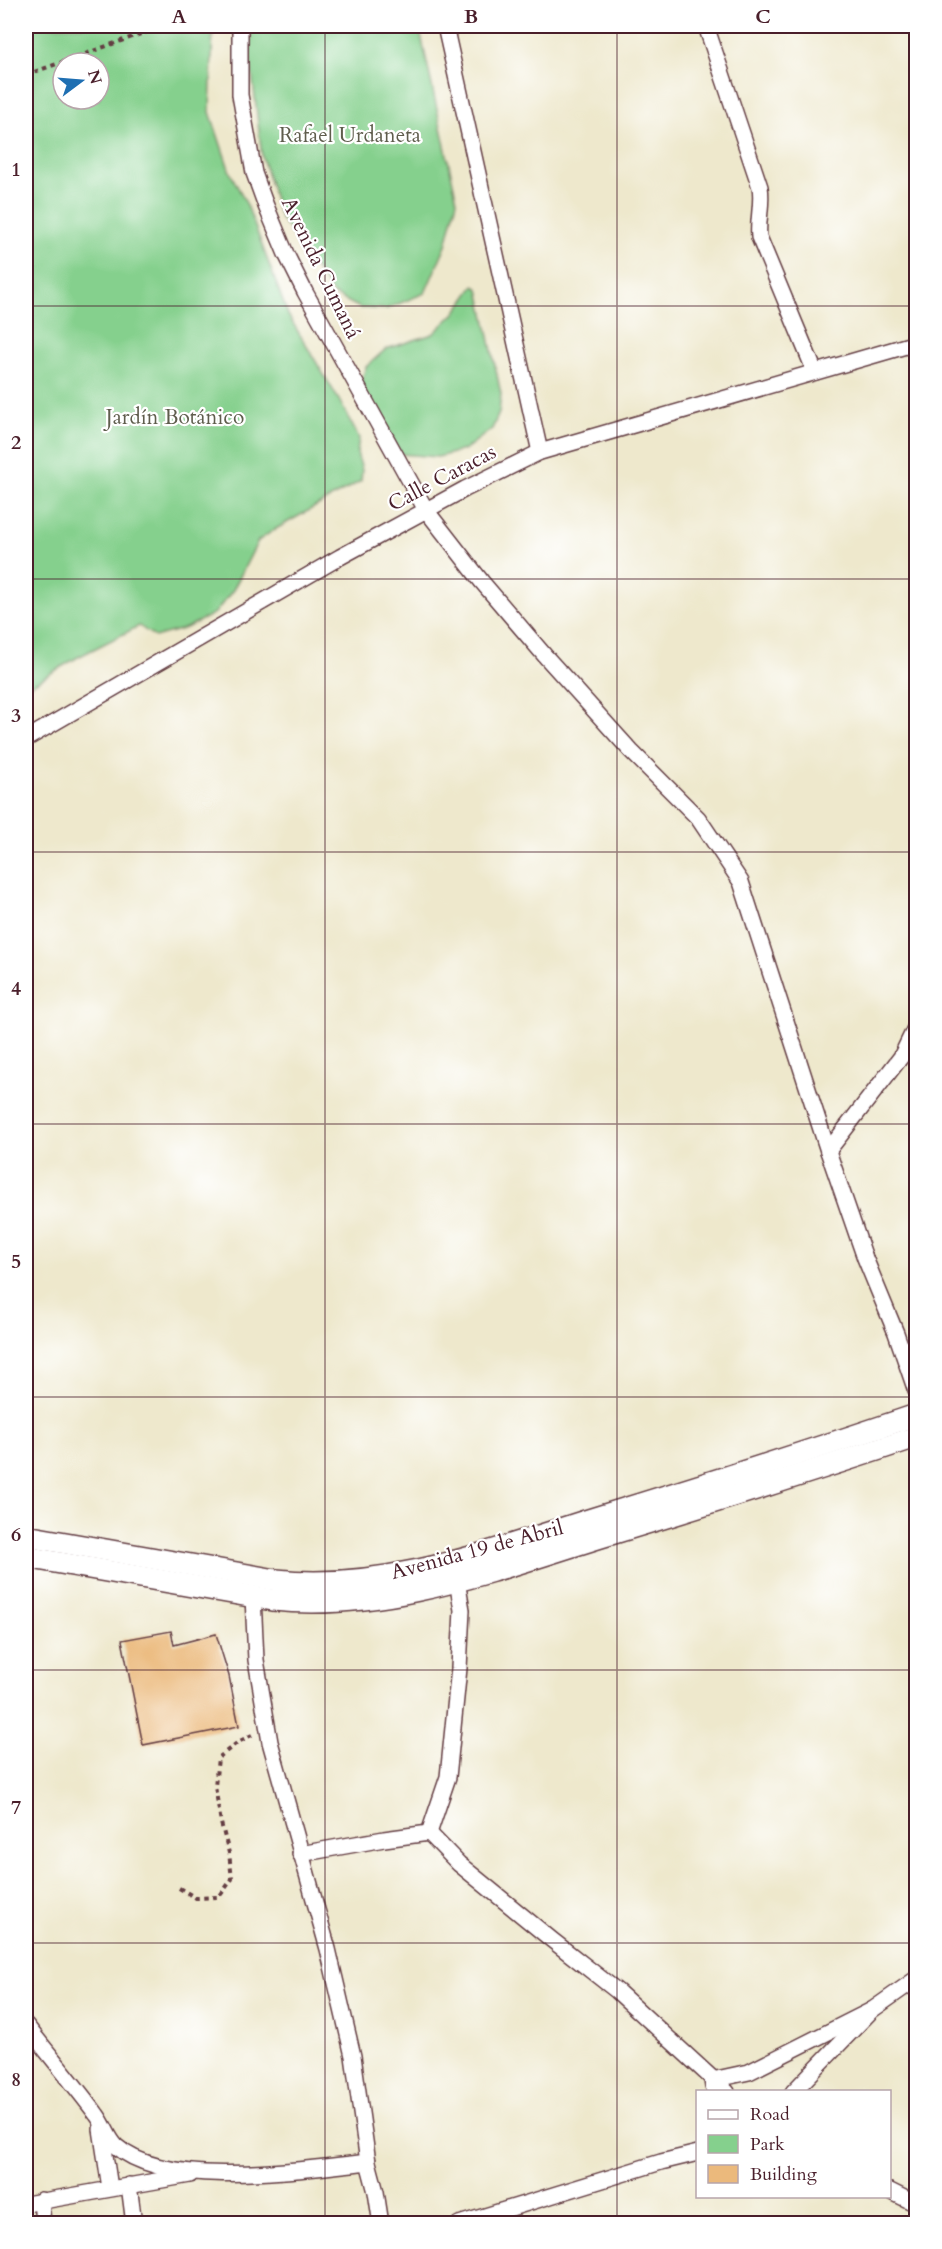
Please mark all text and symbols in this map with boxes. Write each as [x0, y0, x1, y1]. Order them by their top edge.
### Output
text: A [171, 3, 187, 30]
text: B [464, 3, 478, 30]
text: C [755, 3, 771, 30]
north arrow [51, 51, 111, 111]
text: N [82, 67, 107, 87]
park label: Rafael Urdaneta [279, 121, 421, 150]
text: 1 [11, 156, 21, 183]
street label: Avenida Cumaná [274, 192, 368, 344]
park label: Jardín Botánico [103, 403, 244, 432]
text: 2 [11, 429, 21, 456]
street label: Calle Caracas [383, 437, 501, 519]
text: 3 [11, 702, 21, 729]
text: 4 [11, 975, 21, 1002]
text: 5 [11, 1248, 21, 1275]
street label: Avenida 19 de Abril [388, 1513, 566, 1587]
text: 6 [11, 1521, 21, 1548]
text: 7 [11, 1794, 21, 1821]
text: 8 [11, 2066, 21, 2093]
legend [696, 2090, 891, 2198]
text: Road [750, 2102, 790, 2127]
text: Park [750, 2132, 785, 2157]
text: Building [750, 2162, 818, 2187]

